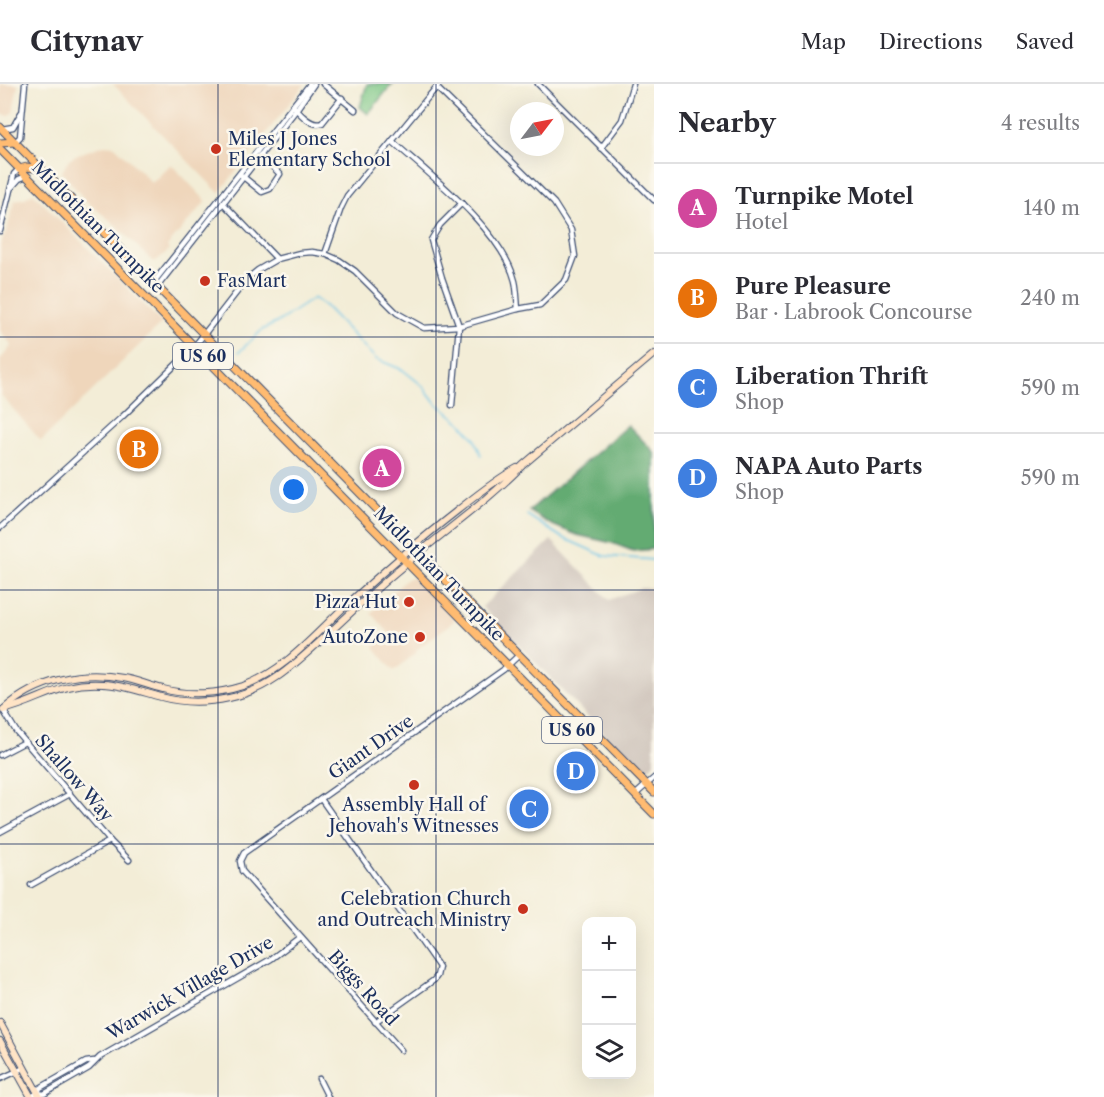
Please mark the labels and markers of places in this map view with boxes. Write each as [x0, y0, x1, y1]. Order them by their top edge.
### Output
place label: Miles J Jones Elementary School [228, 128, 391, 171]
marker: Miles J Jones Elementary School [209, 142, 223, 156]
place label: FasMart [217, 270, 287, 292]
marker: FasMart [198, 274, 212, 288]
pin: B [120, 426, 158, 472]
pin: A [362, 446, 401, 490]
place label: Pizza Hut [314, 591, 398, 613]
marker: Pizza Hut [402, 595, 416, 609]
place label: AutoZone [321, 626, 408, 648]
marker: AutoZone [413, 630, 427, 644]
pin: D [556, 748, 596, 794]
marker: Assembly Hall of Jehovah's Witnesses [407, 778, 421, 792]
pin: C [510, 786, 548, 832]
place label: Assembly Hall of Jehovah's Witnesses [326, 794, 499, 837]
place label: Celebration Church and Outreach Ministry [318, 888, 512, 931]
marker: Celebration Church and Outreach Ministry [516, 902, 530, 916]

